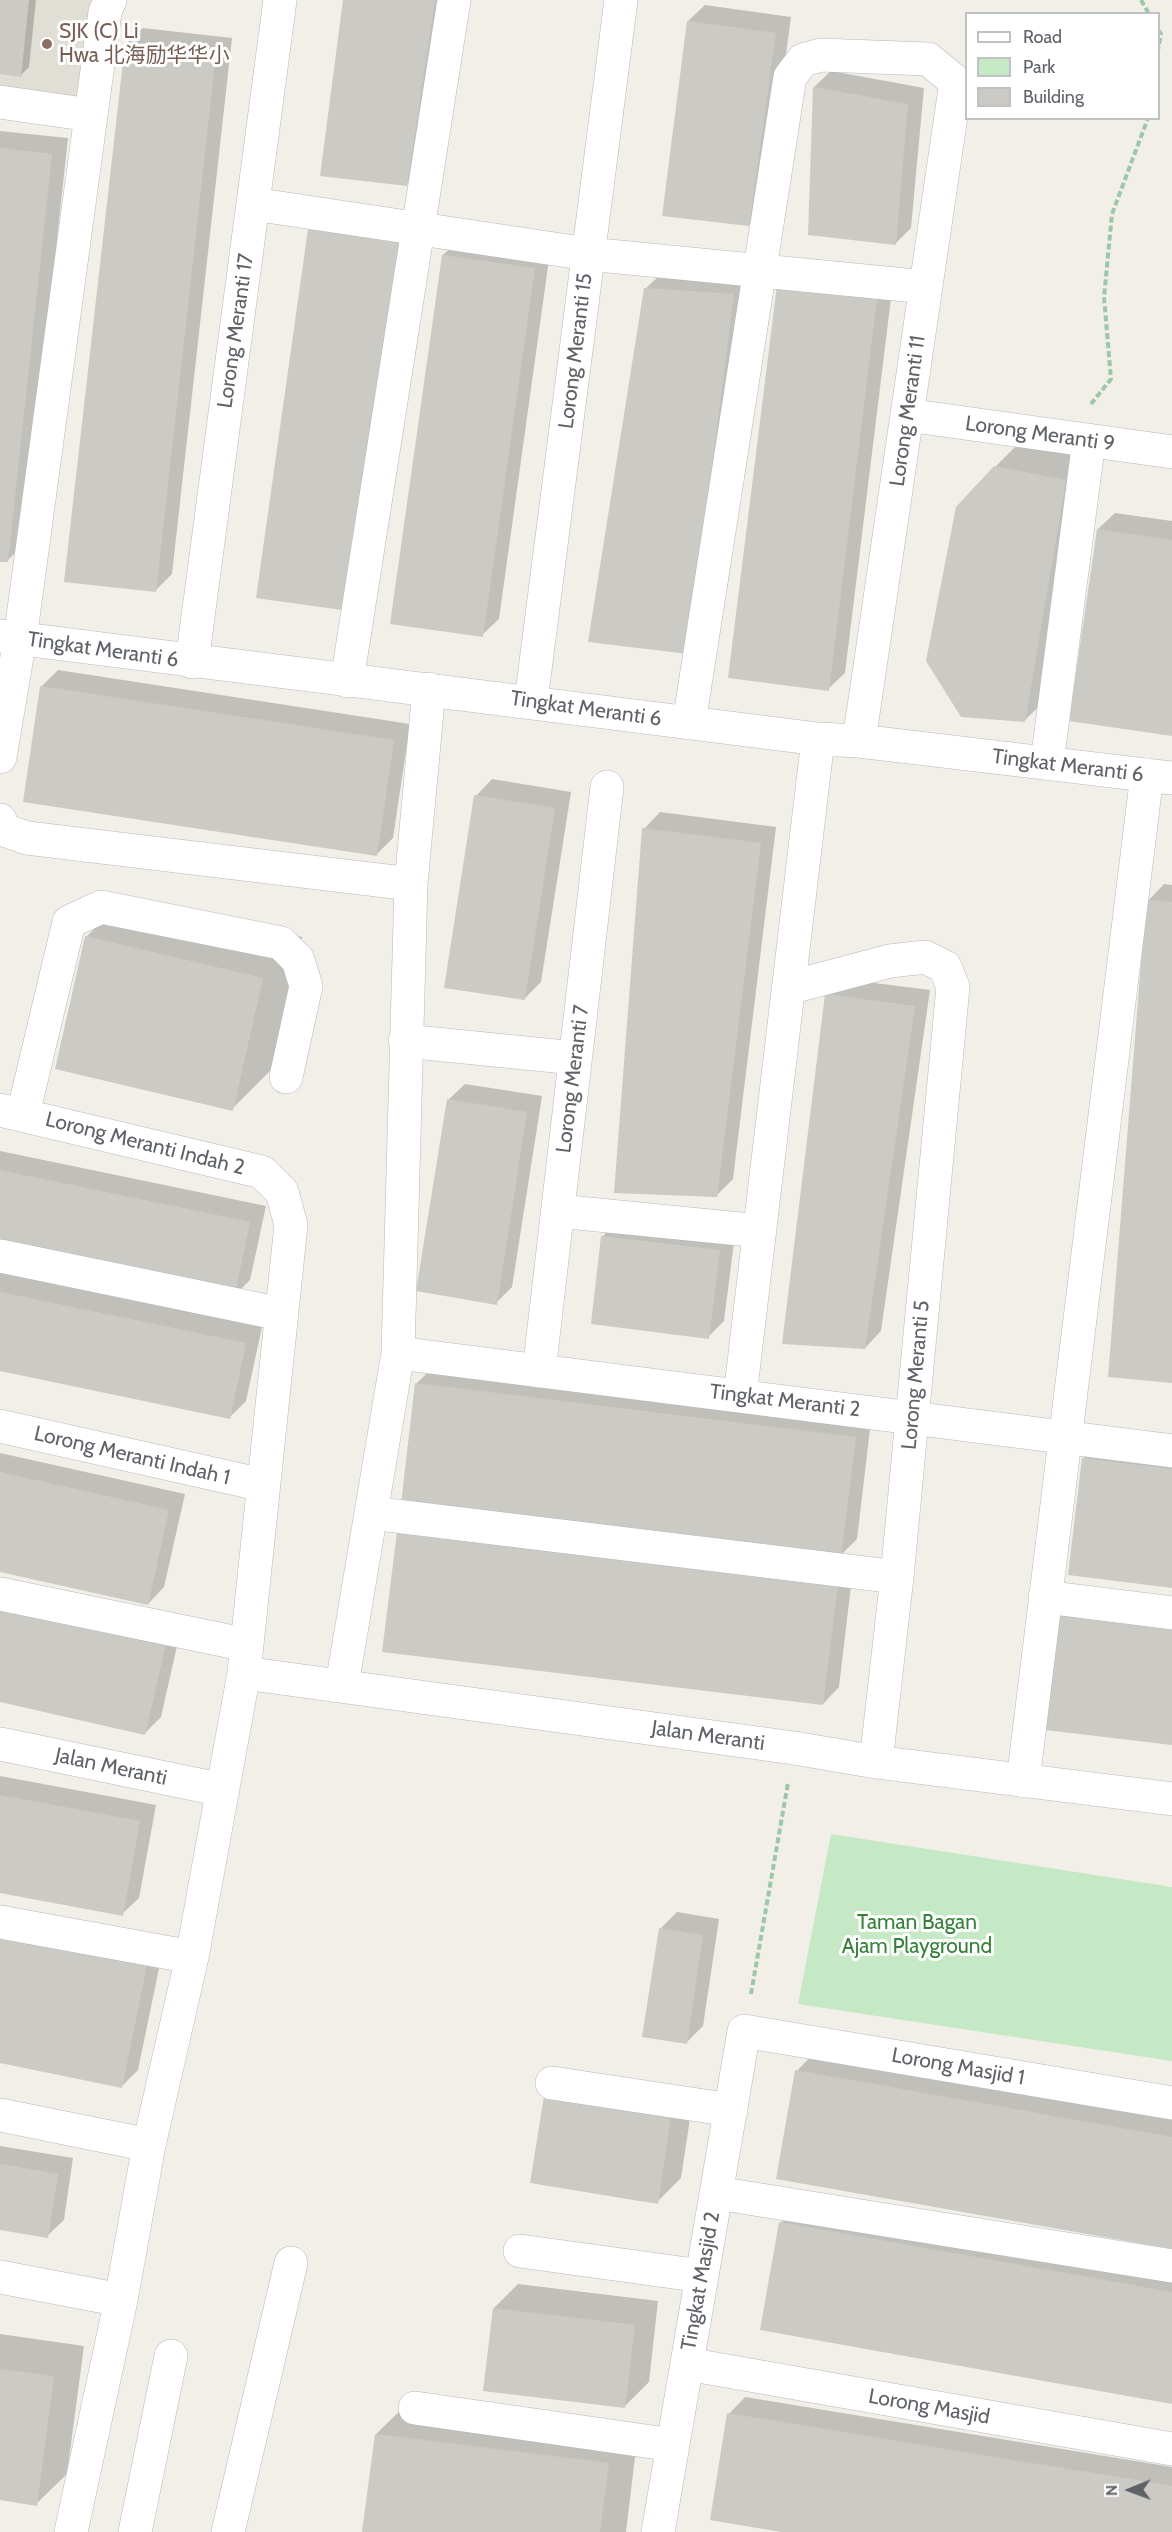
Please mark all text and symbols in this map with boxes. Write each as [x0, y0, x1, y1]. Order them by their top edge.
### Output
legend [965, 12, 1160, 120]
place label: SJK (C) Li Hwa 北海励华华小 [59, 19, 230, 69]
text: Road [1023, 26, 1062, 48]
marker: SJK (C) Li Hwa 北海励华华小 [40, 37, 54, 51]
text: Park [1023, 56, 1055, 78]
text: Building [1023, 86, 1084, 108]
street label: Lorong Meranti 17 [213, 252, 259, 410]
street label: Lorong Meranti 15 [554, 272, 598, 430]
street label: Lorong Meranti 11 [885, 334, 931, 488]
street label: Lorong Meranti 9 [964, 411, 1116, 457]
street label: Tingkat Meranti 6 [26, 627, 180, 673]
street label: Tingkat Meranti 6 [509, 686, 663, 732]
street label: Tingkat Meranti 6 [991, 744, 1145, 788]
street label: Lorong Meranti 7 [551, 1003, 595, 1155]
street label: Lorong Meranti Indah 2 [43, 1107, 247, 1181]
street label: Lorong Meranti 5 [897, 1299, 935, 1451]
street label: Tingkat Meranti 2 [708, 1379, 862, 1423]
street label: Lorong Meranti Indah 1 [32, 1421, 232, 1491]
street label: Jalan Meranti [650, 1716, 766, 1756]
street label: Jalan Meranti [53, 1743, 169, 1791]
park label: Taman Bagan Ajam Playground [842, 1910, 992, 1960]
street label: Lorong Masjid 1 [890, 2043, 1026, 2091]
street label: Tingkat Masjid 2 [676, 2210, 726, 2352]
street label: Lorong Masjid [866, 2384, 992, 2430]
north arrow [1100, 2460, 1160, 2520]
text: N [1102, 2485, 1121, 2496]

